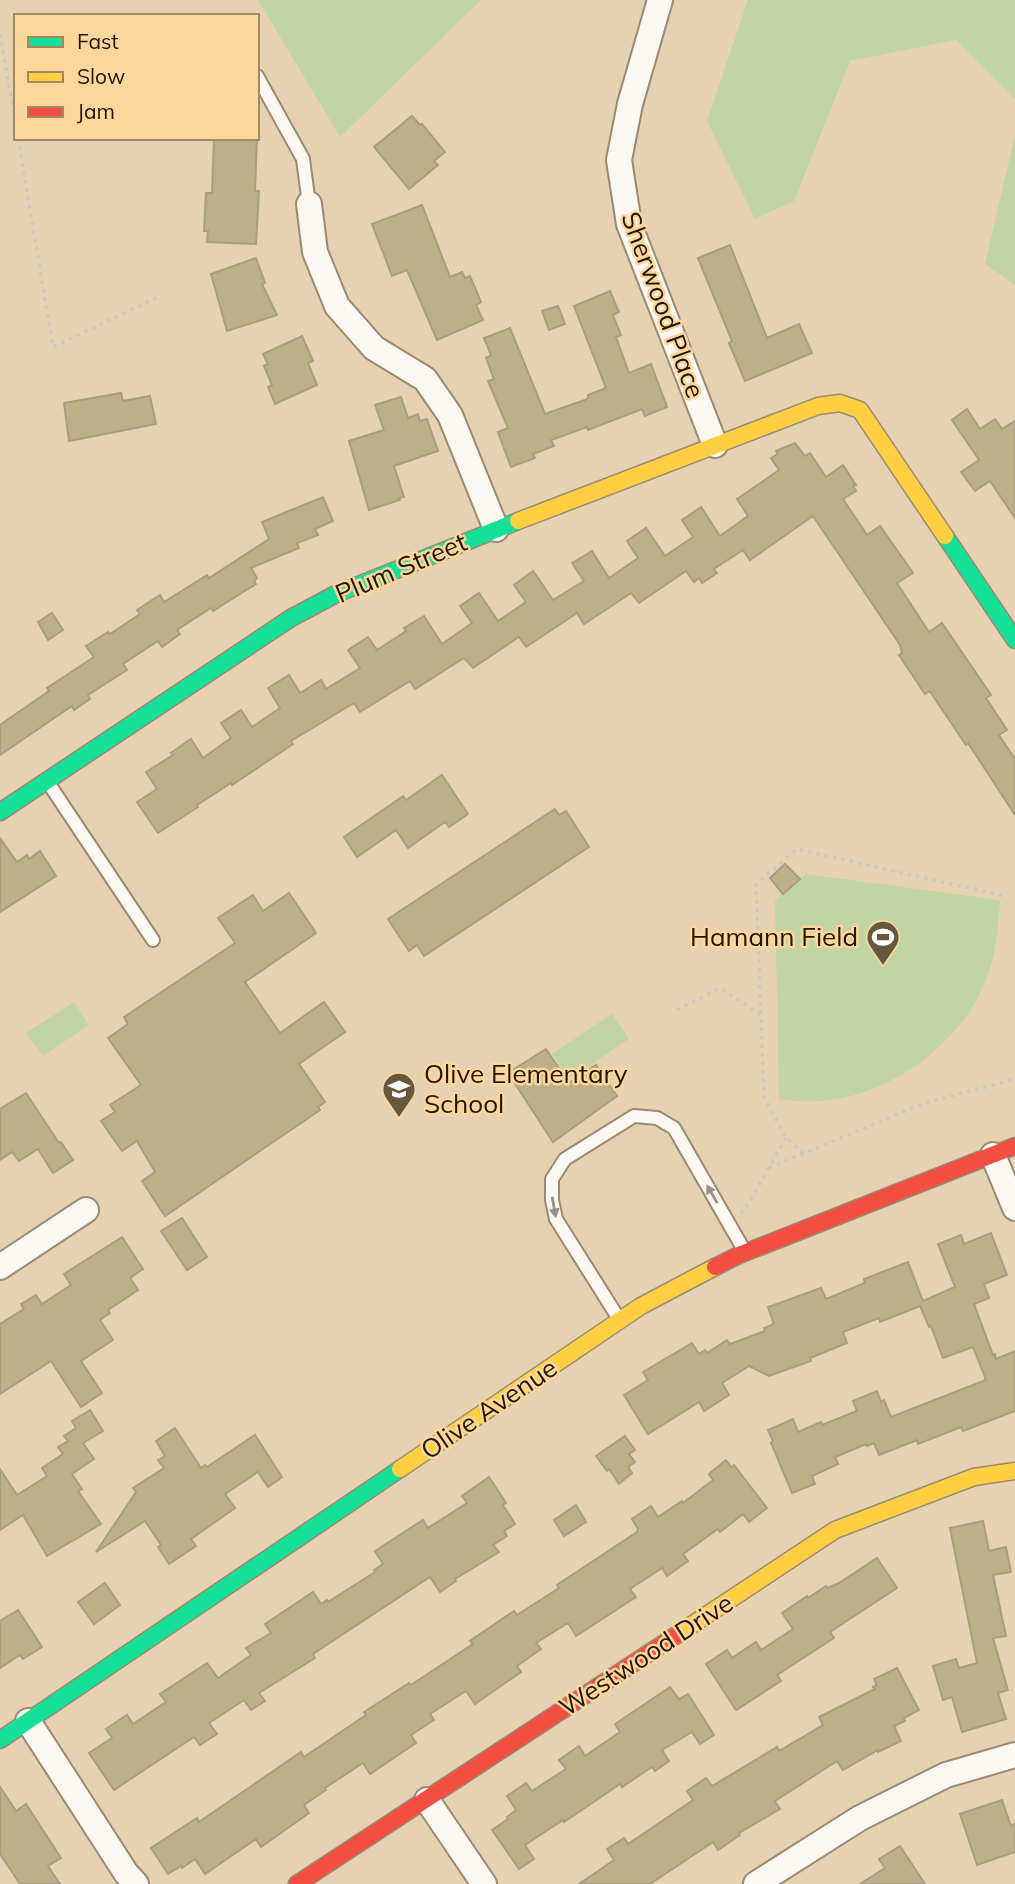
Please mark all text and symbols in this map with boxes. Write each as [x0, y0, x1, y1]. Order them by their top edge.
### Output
legend [14, 14, 259, 140]
text: Fast [77, 28, 119, 54]
text: Slow [77, 63, 125, 89]
text: Jam [77, 98, 115, 124]
street label: Sherwood Place [614, 207, 712, 402]
street label: Plum Street [330, 525, 472, 610]
sports icon: Hamann Field [864, 918, 902, 967]
place label: Hamann Field [690, 920, 858, 953]
place label: Olive Elementary School [424, 1057, 628, 1120]
school or university icon: Olive Elementary School [380, 1070, 418, 1119]
one-way arrow [706, 1184, 718, 1203]
one-way arrow [549, 1196, 560, 1218]
street label: Olive Avenue [414, 1351, 563, 1466]
street label: Westwood Drive [553, 1586, 739, 1723]

